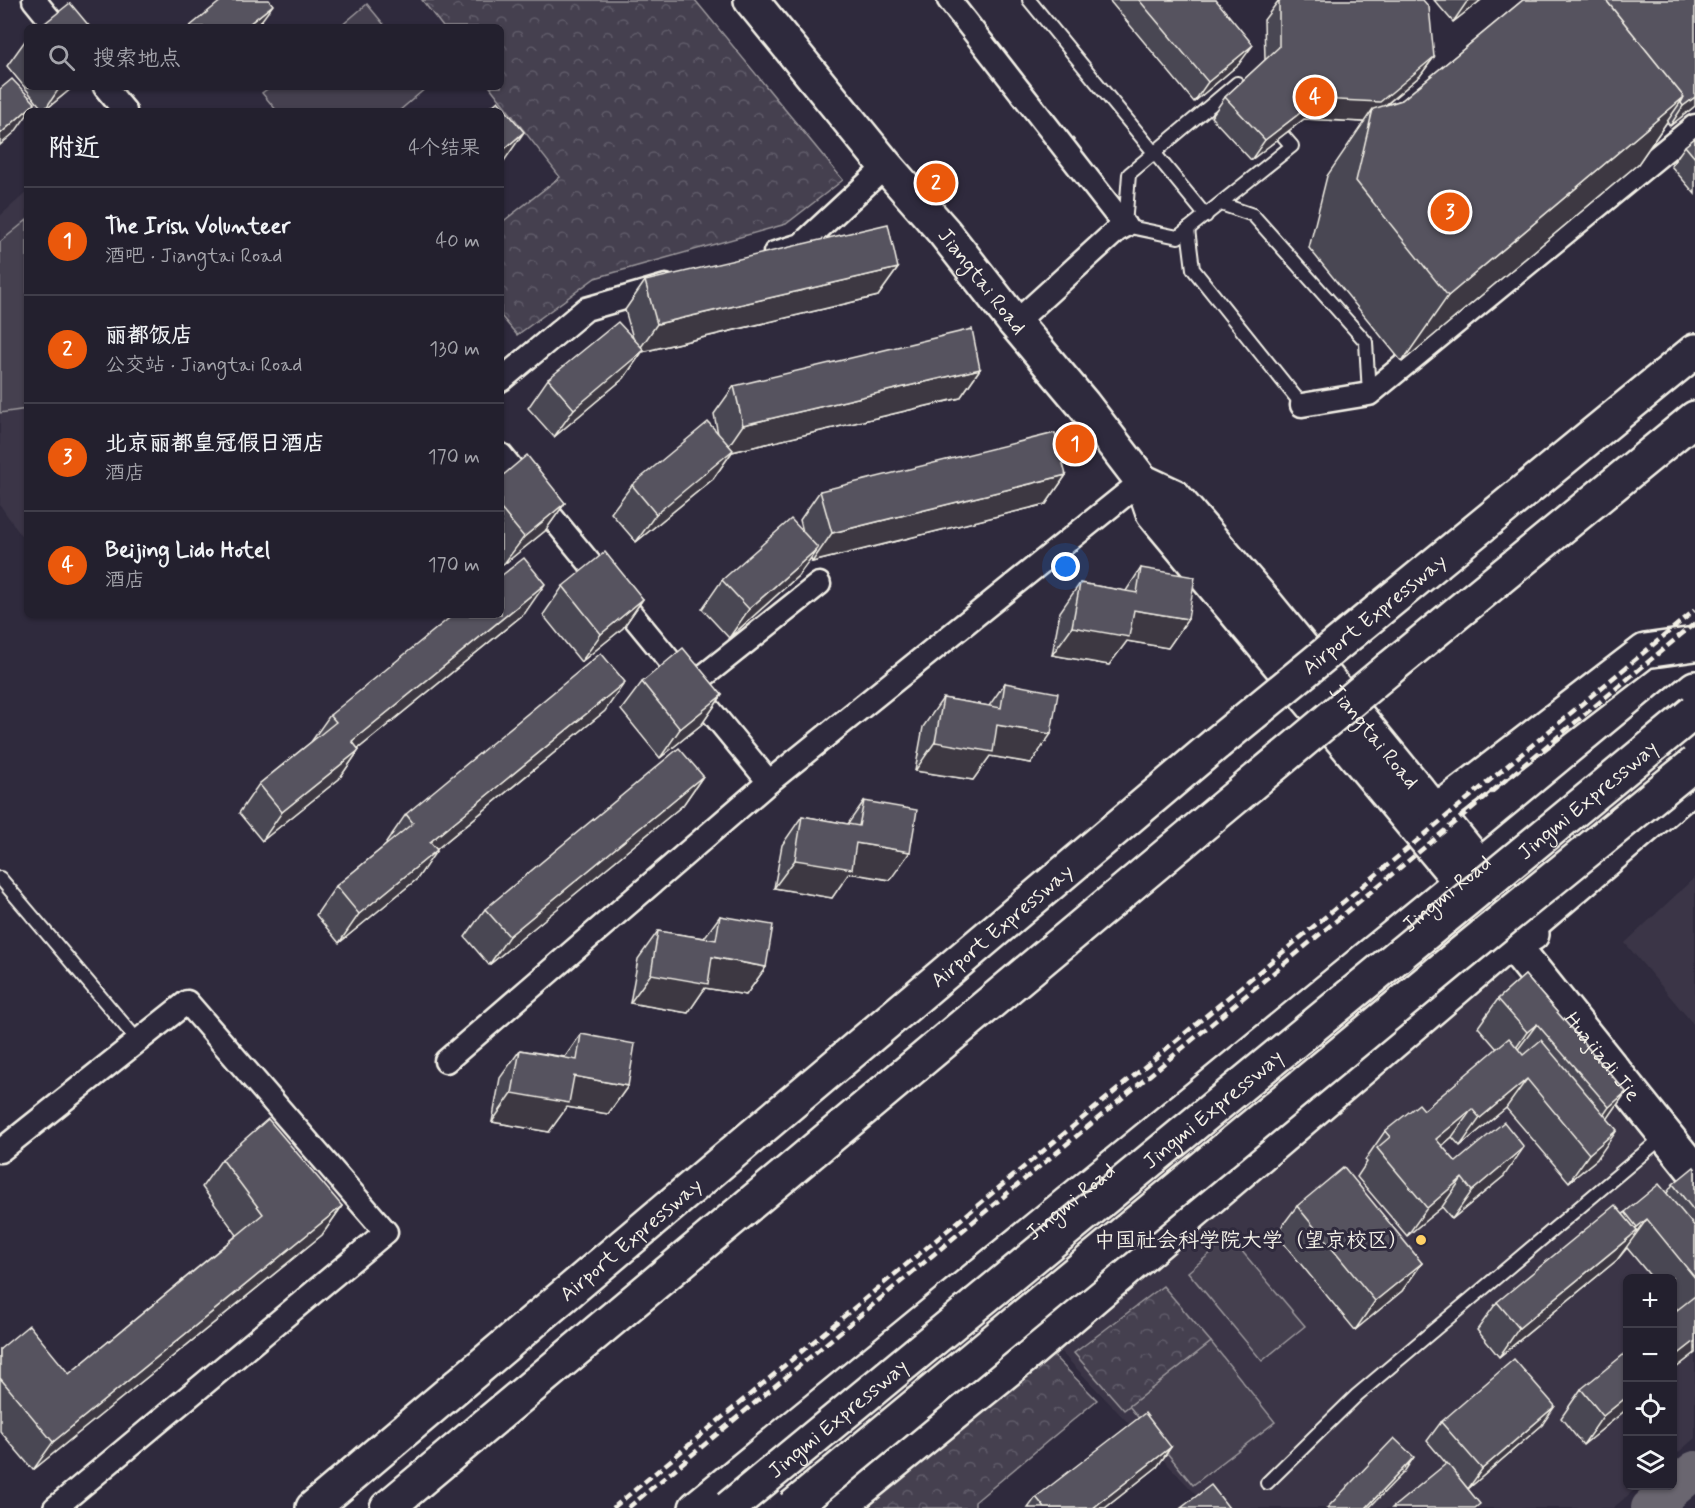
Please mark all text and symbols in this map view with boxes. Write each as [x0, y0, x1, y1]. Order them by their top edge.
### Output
search box [24, 24, 504, 90]
icon: search [45, 41, 78, 74]
text: 搜索地点 [93, 45, 181, 73]
pin: 4 [1296, 74, 1334, 120]
text: 附近 [48, 132, 100, 166]
text: 4个结果 [408, 135, 480, 162]
pin: 2 [916, 160, 956, 206]
pin: 3 [1430, 190, 1470, 234]
text: The Irish Volunteer [105, 213, 290, 241]
street label: Jiangtai Road [931, 223, 1032, 341]
text: 1 [63, 228, 72, 255]
text: 40 m [436, 228, 480, 255]
text: 酒吧 · Jiangtai Road [105, 243, 282, 270]
text: 丽都饭店 [105, 322, 193, 350]
text: 2 [63, 336, 72, 363]
text: 130 m [429, 336, 480, 363]
text: 公交站 · Jiangtai Road [105, 352, 302, 379]
pin: 1 [1056, 422, 1094, 466]
text: 北京丽都皇冠假日酒店 [105, 430, 325, 458]
text: 3 [63, 444, 72, 471]
text: 170 m [428, 444, 480, 471]
text: 酒店 [105, 460, 145, 487]
text: Beijing Lido Hotel [105, 537, 270, 565]
street label: Airport Expressway [1297, 548, 1453, 682]
text: 4 [62, 552, 73, 579]
text: 170 m [428, 552, 480, 579]
your location [1051, 552, 1080, 581]
text: 酒店 [105, 567, 145, 594]
street label: Jiangtai Road [1322, 678, 1425, 795]
street label: Jingmi Expressway [1512, 734, 1664, 867]
street label: Jingmi Road [1396, 849, 1498, 939]
street label: Airport Expressway [925, 858, 1079, 994]
street label: Huajiadi Jie [1557, 1006, 1646, 1108]
street label: Jingmi Expressway [1137, 1044, 1289, 1176]
street label: Jingmi Road [1020, 1157, 1122, 1247]
street label: Airport Expressway [554, 1172, 708, 1308]
place label: 中国社会科学院大学（望京校区） [1094, 1227, 1409, 1255]
marker: 中国社会科学院大学（望京校区） [1414, 1233, 1428, 1247]
map controls [1623, 1274, 1677, 1490]
button: + [1623, 1274, 1677, 1328]
button: − [1623, 1328, 1677, 1382]
street label: Jingmi Expressway [762, 1353, 914, 1485]
button: locate [1623, 1382, 1677, 1436]
button: layers [1623, 1436, 1677, 1490]

